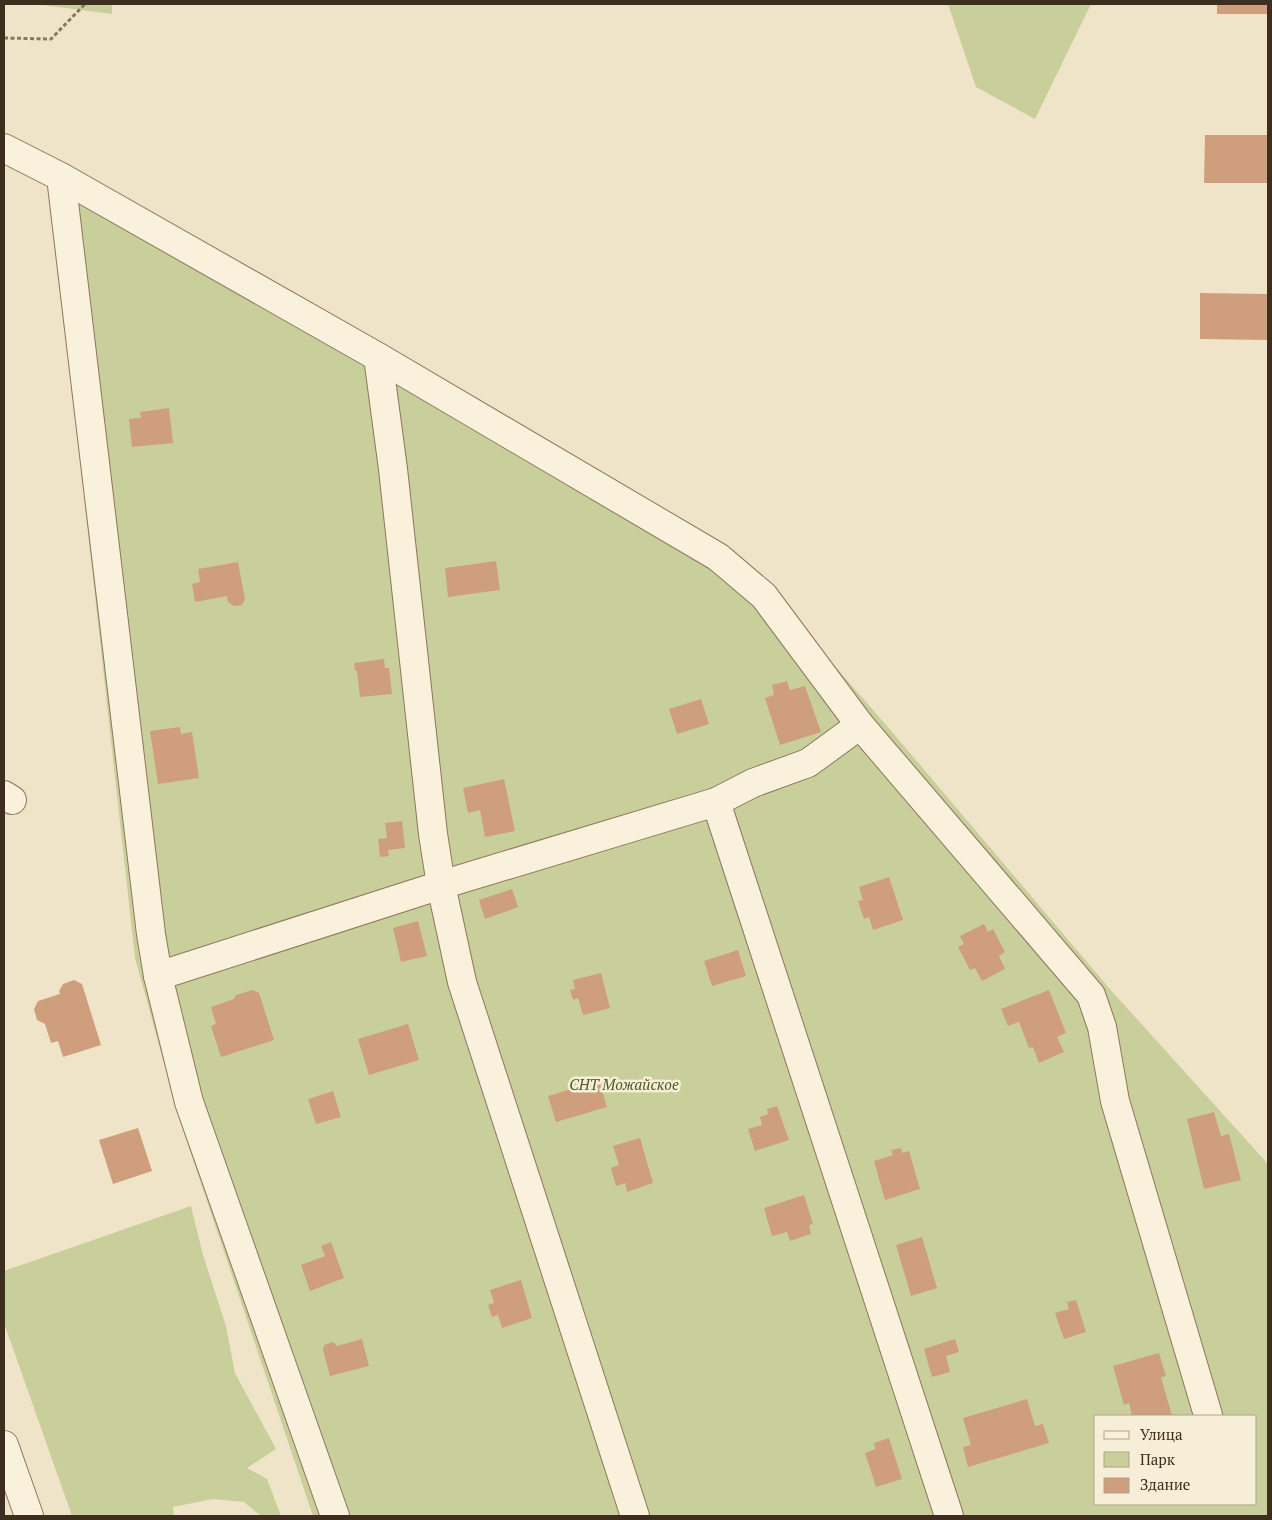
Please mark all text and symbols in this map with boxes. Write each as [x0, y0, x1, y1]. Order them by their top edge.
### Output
park label: СНТ Можайское [569, 1074, 679, 1094]
legend [1094, 1415, 1257, 1505]
text: Улица [1140, 1424, 1183, 1444]
text: Парк [1140, 1449, 1176, 1469]
text: Здание [1140, 1474, 1190, 1494]

